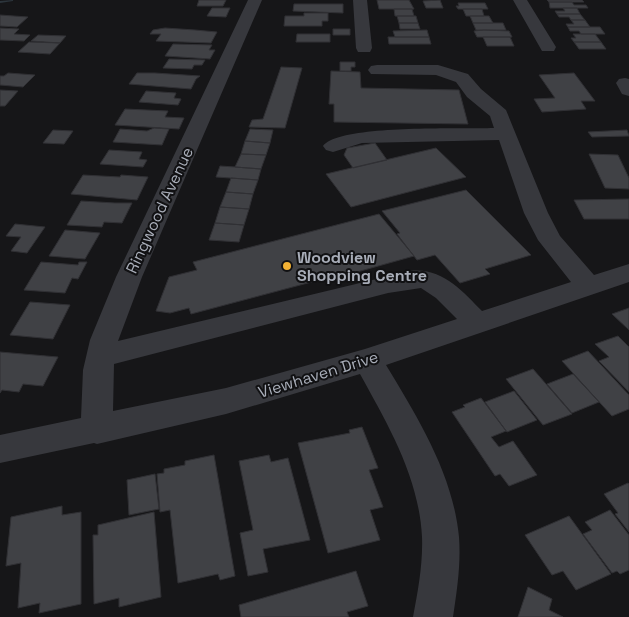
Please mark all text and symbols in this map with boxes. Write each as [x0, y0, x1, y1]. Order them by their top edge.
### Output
street label: Ringwood Avenue [121, 144, 198, 277]
place label: Woodview Shopping Centre [297, 247, 427, 286]
marker: Woodview Shopping Centre [281, 260, 293, 272]
street label: Viewhaven Drive [256, 346, 381, 403]

